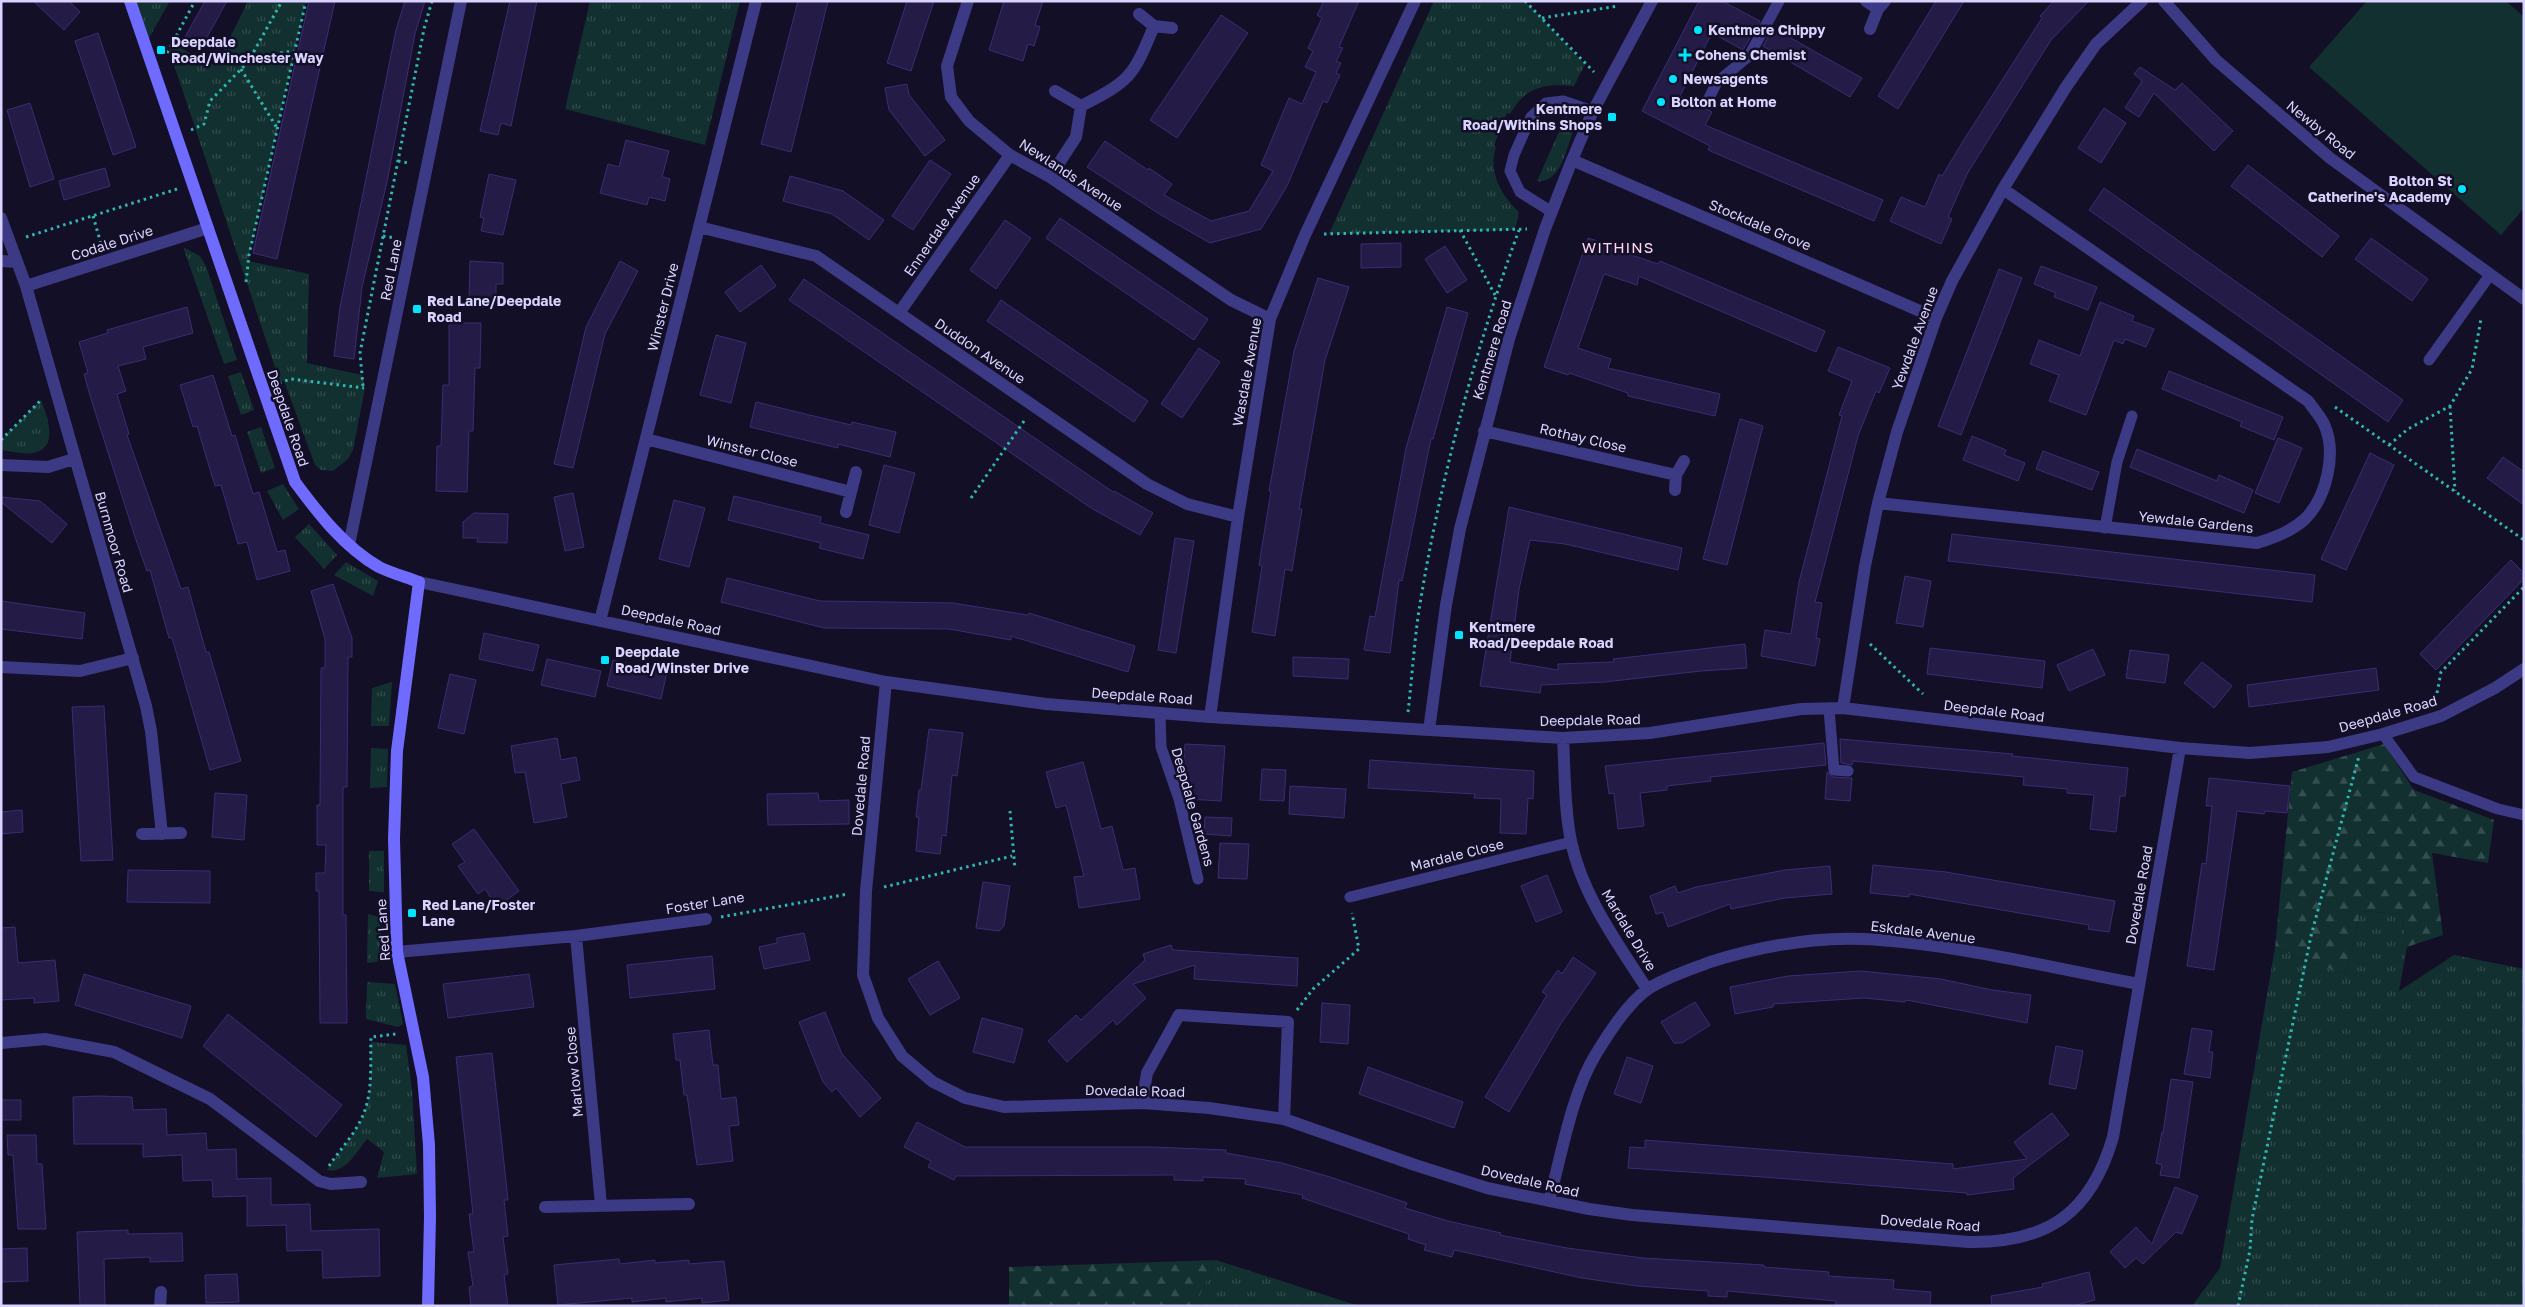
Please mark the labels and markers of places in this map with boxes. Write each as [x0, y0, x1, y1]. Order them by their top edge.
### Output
place label: Kentmere Chippy [1708, 21, 1826, 38]
marker: Kentmere Chippy [1692, 24, 1704, 36]
place label: Deepdale Road/Winchester Way [171, 33, 324, 66]
marker: Deepdale Road/Winchester Way [155, 44, 167, 56]
place label: Cohens Chemist [1695, 46, 1806, 63]
marker: Cohens Chemist [1679, 49, 1691, 61]
place label: Newsagents [1683, 70, 1768, 87]
marker: Newsagents [1667, 73, 1679, 85]
place label: Bolton at Home [1671, 93, 1776, 110]
marker: Bolton at Home [1655, 96, 1667, 108]
place label: Kentmere Road/Withins Shops [1462, 100, 1602, 133]
marker: Kentmere Road/Withins Shops [1606, 111, 1618, 123]
place label: Bolton St Catherine's Academy [2308, 172, 2453, 205]
marker: Bolton St Catherine's Academy [2456, 183, 2468, 195]
place label: Red Lane/Deepdale Road [427, 292, 561, 325]
marker: Red Lane/Deepdale Road [411, 303, 423, 315]
place label: Kentmere Road/Deepdale Road [1469, 618, 1613, 651]
marker: Kentmere Road/Deepdale Road [1453, 629, 1465, 641]
place label: Deepdale Road/Winster Drive [615, 643, 749, 676]
marker: Deepdale Road/Winster Drive [599, 654, 611, 666]
place label: Red Lane/Foster Lane [422, 896, 536, 929]
marker: Red Lane/Foster Lane [406, 907, 418, 919]

